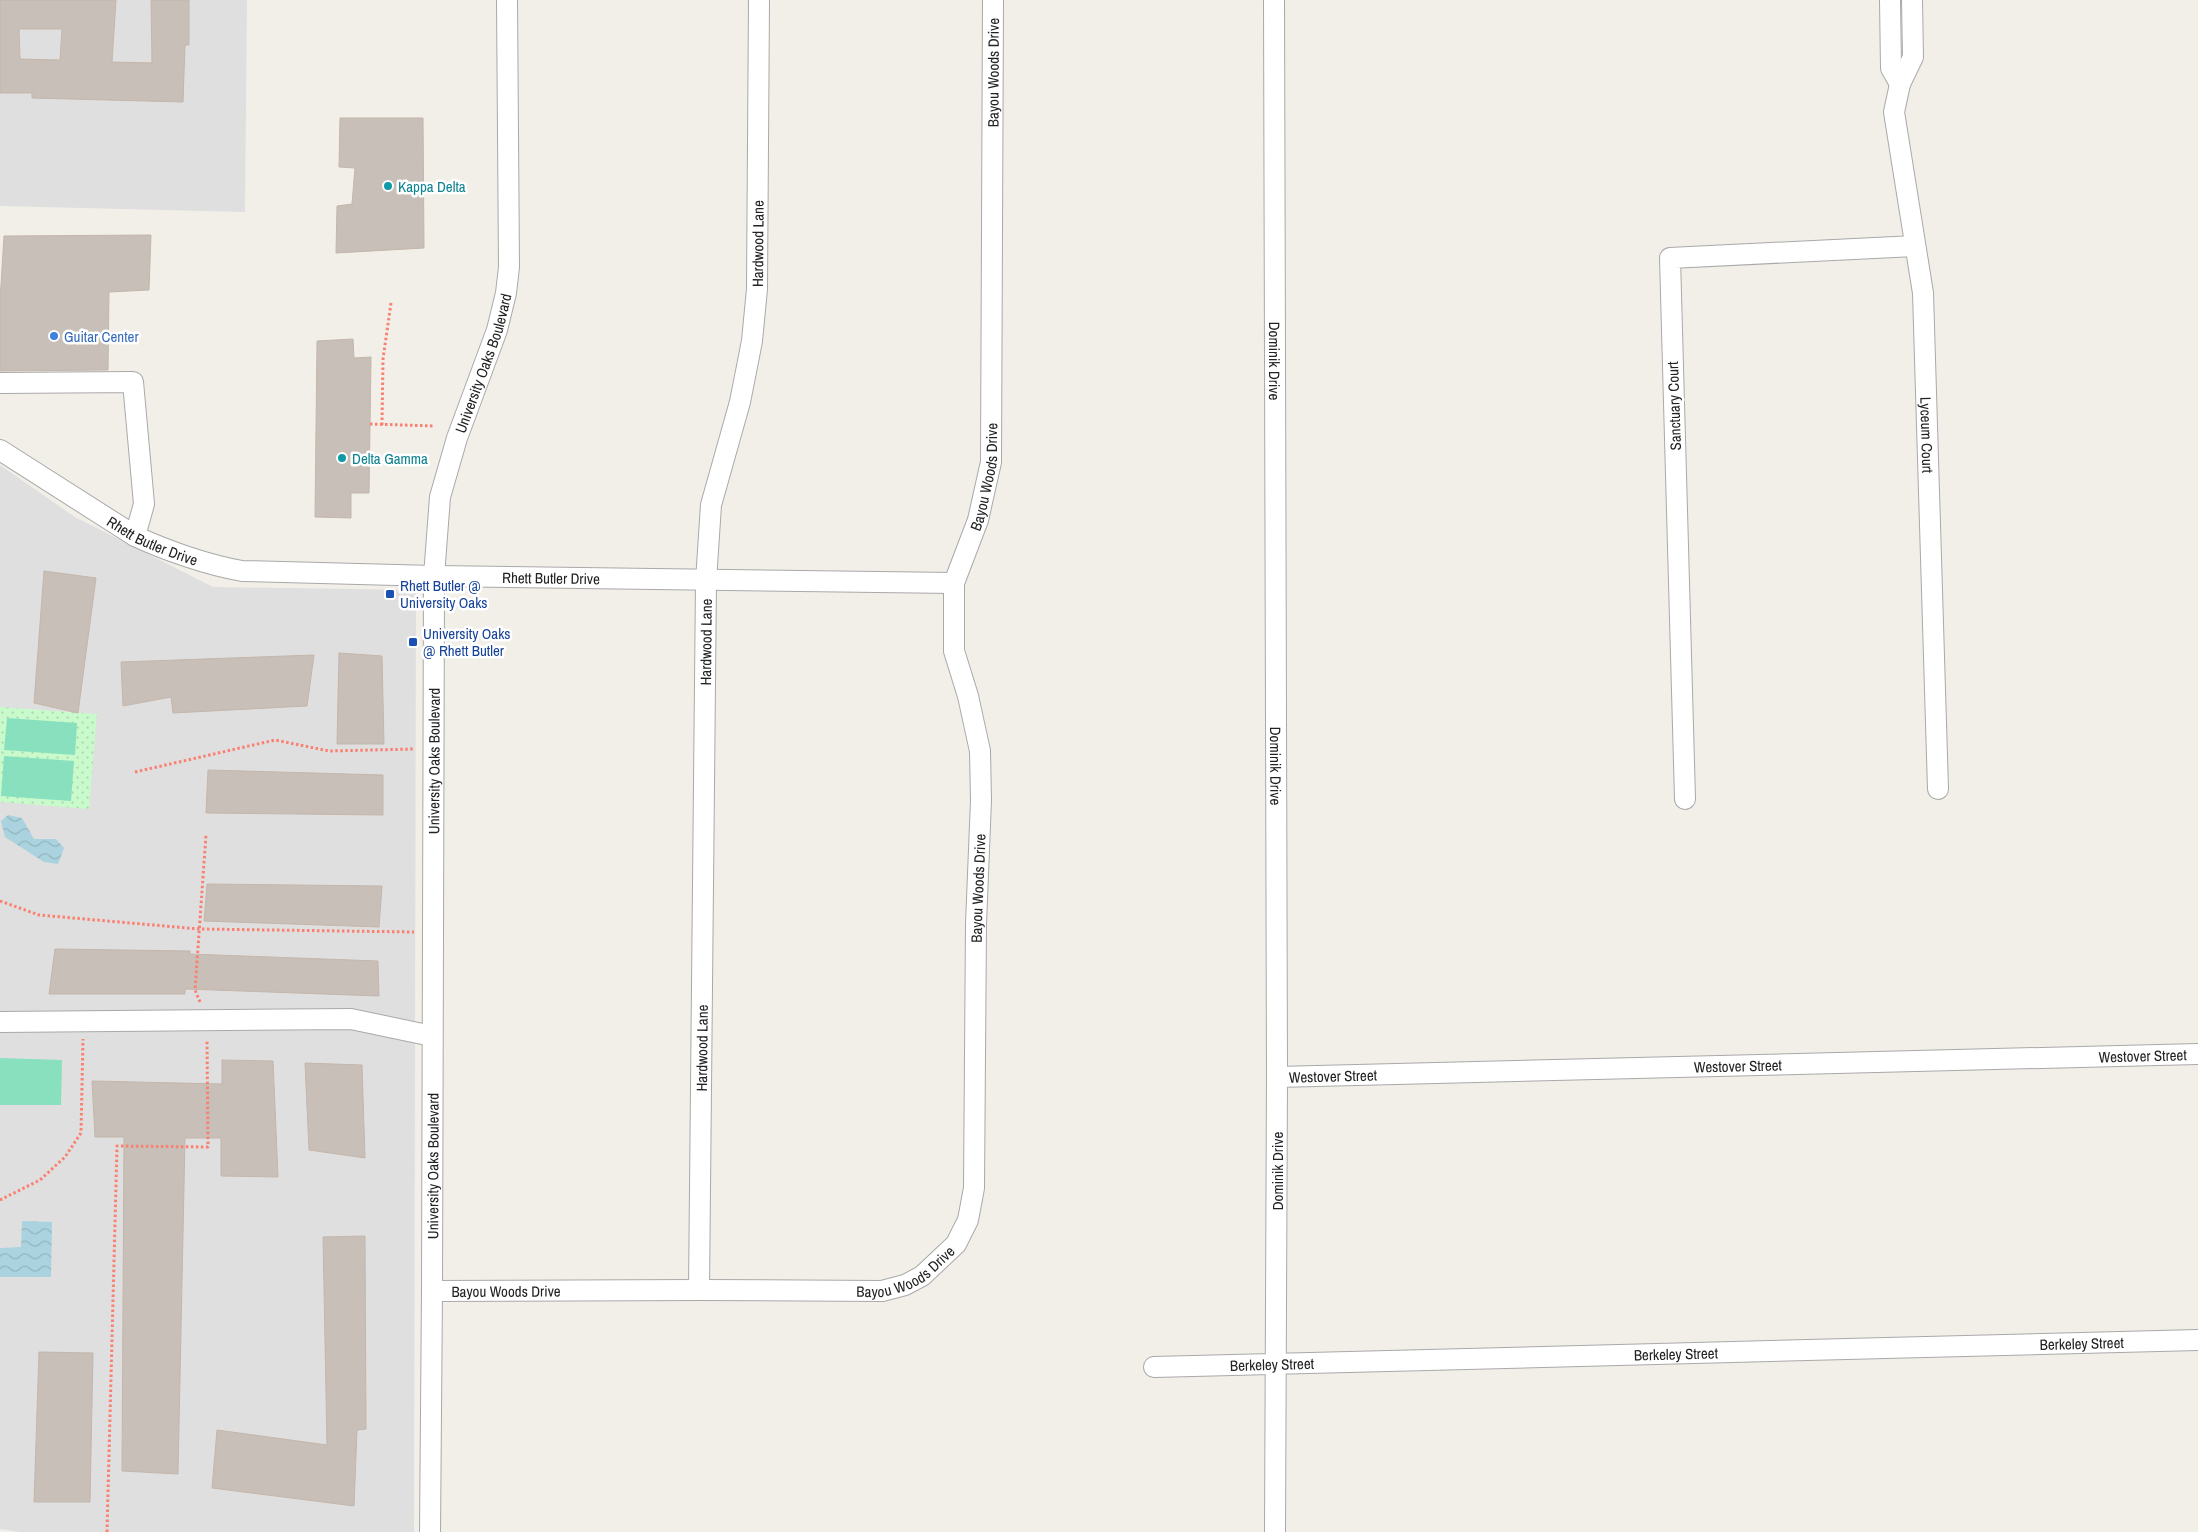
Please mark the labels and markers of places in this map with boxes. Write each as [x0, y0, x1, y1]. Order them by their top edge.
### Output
place label: Kappa Delta [398, 176, 466, 197]
marker: Kappa Delta [382, 180, 394, 192]
place label: Guitar Center [64, 326, 139, 347]
marker: Guitar Center [48, 330, 60, 342]
place label: Delta Gamma [352, 448, 428, 469]
marker: Delta Gamma [336, 452, 348, 464]
place label: Rhett Butler @ University Oaks [400, 575, 488, 613]
marker: Rhett Butler @ University Oaks [384, 588, 396, 600]
place label: University Oaks @ Rhett Butler [423, 623, 511, 661]
marker: University Oaks @ Rhett Butler [407, 636, 419, 648]

